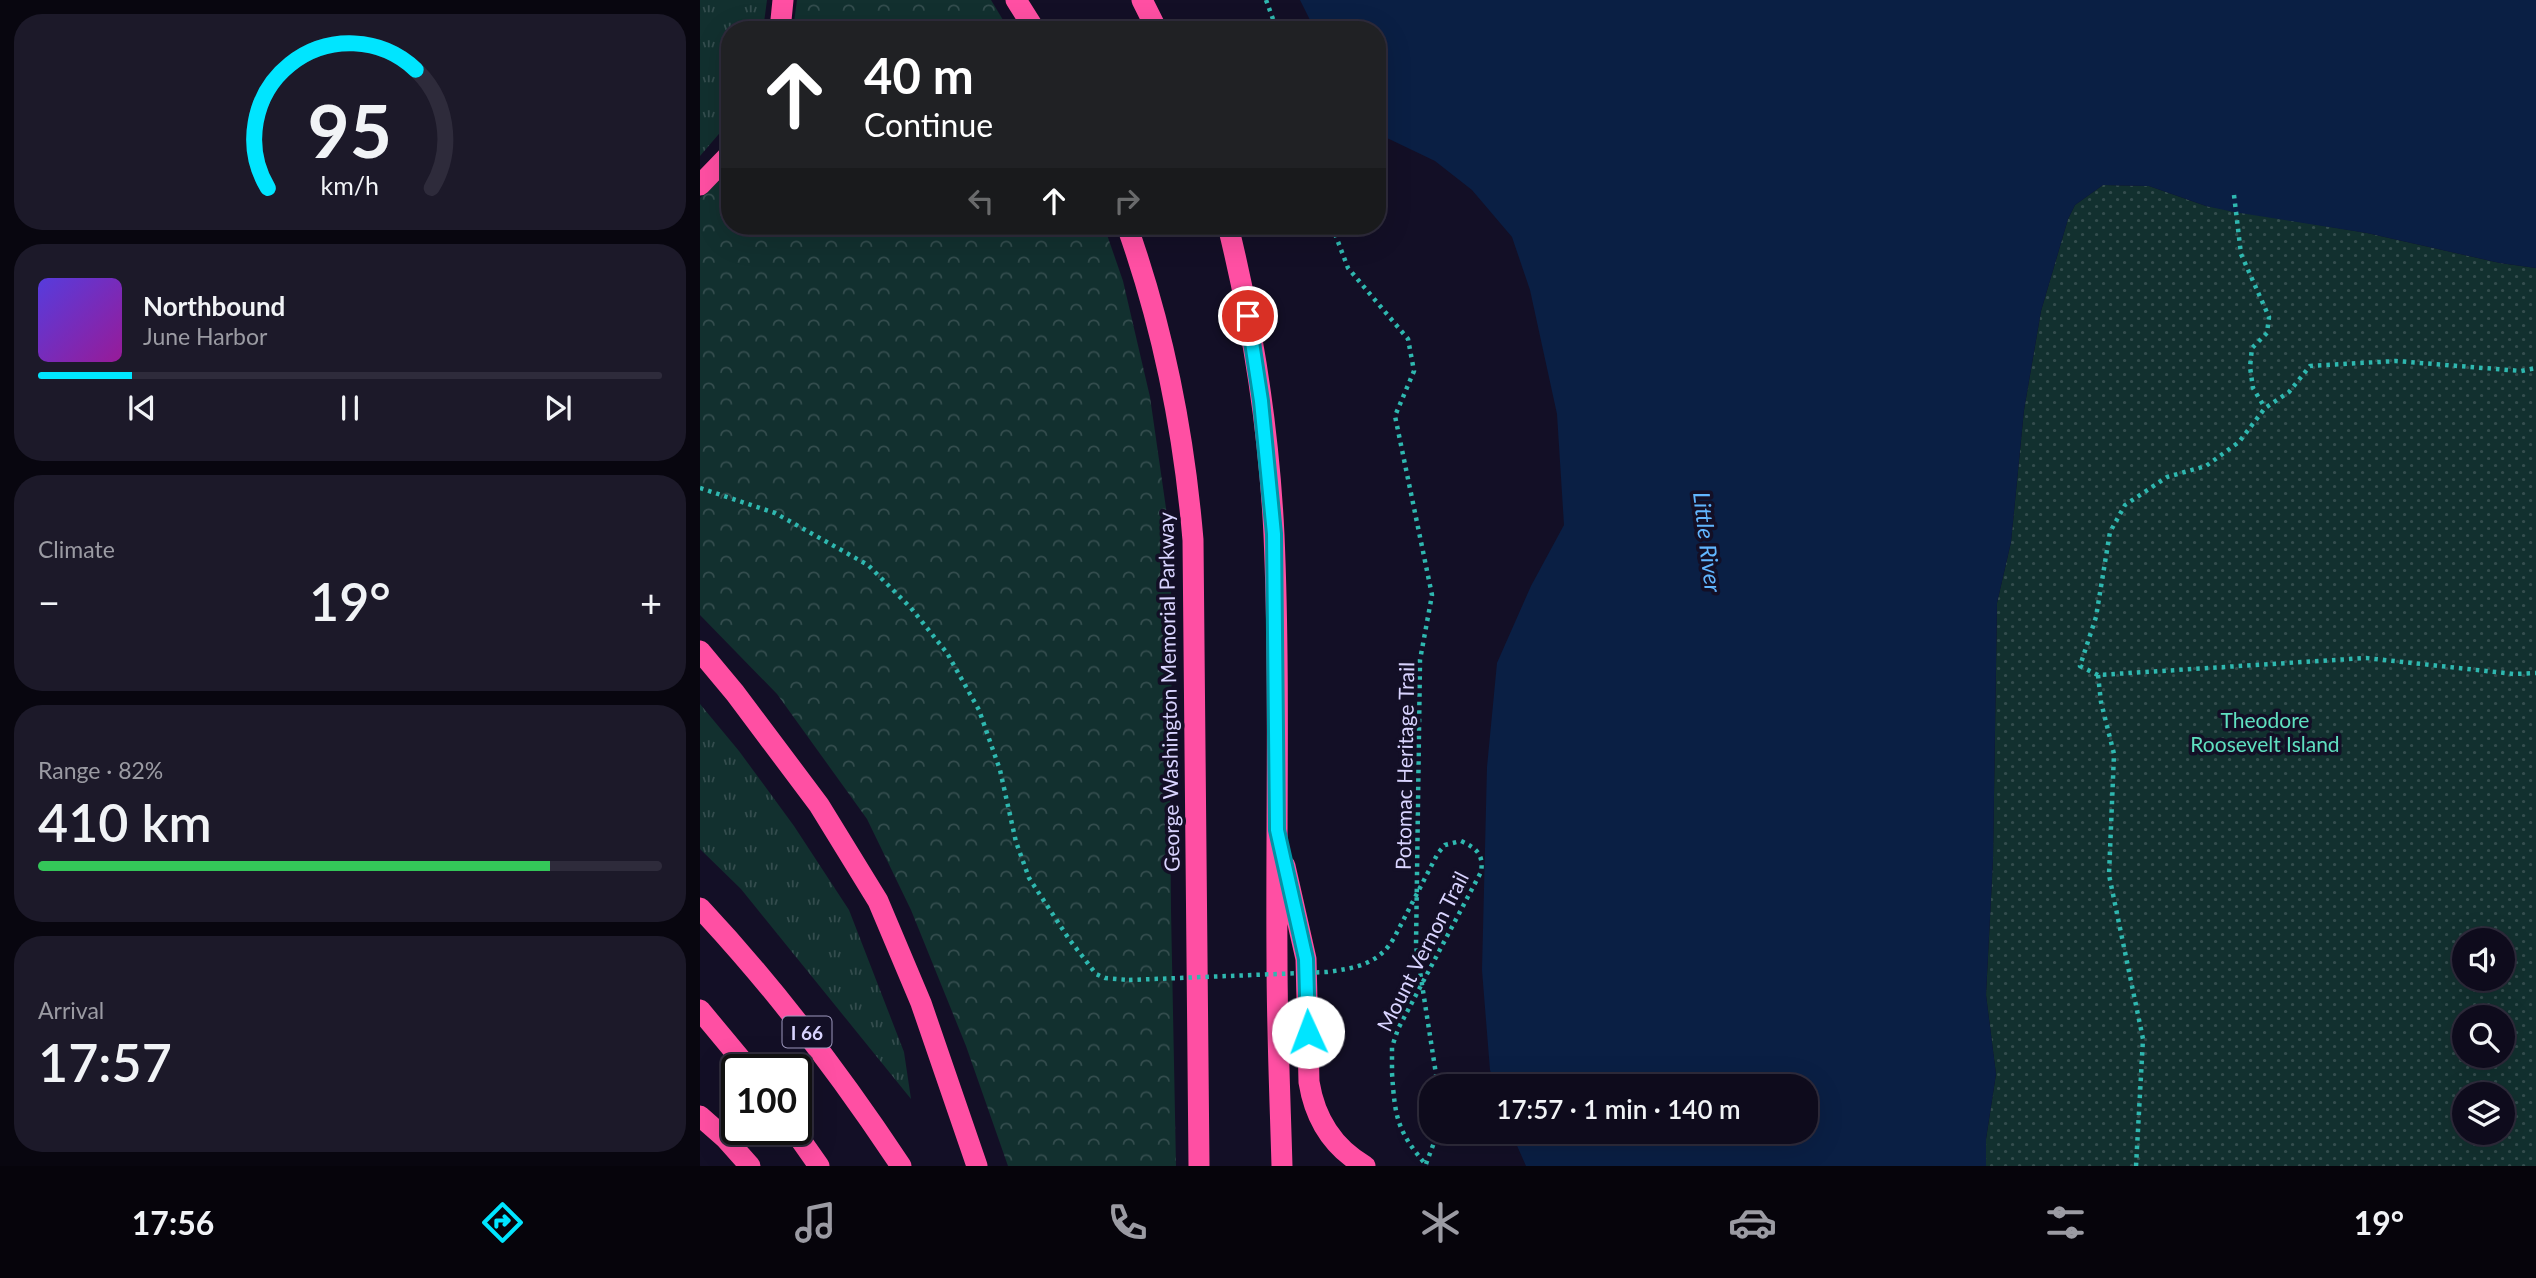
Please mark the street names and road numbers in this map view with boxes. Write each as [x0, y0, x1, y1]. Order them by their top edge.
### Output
street label: George Washington Memorial Parkway [1152, 512, 1184, 872]
street label: Potomac Heritage Trail [1390, 662, 1418, 870]
street label: Mount Vernon Trail [1371, 867, 1473, 1035]
road number: I 66 [782, 1016, 832, 1048]

